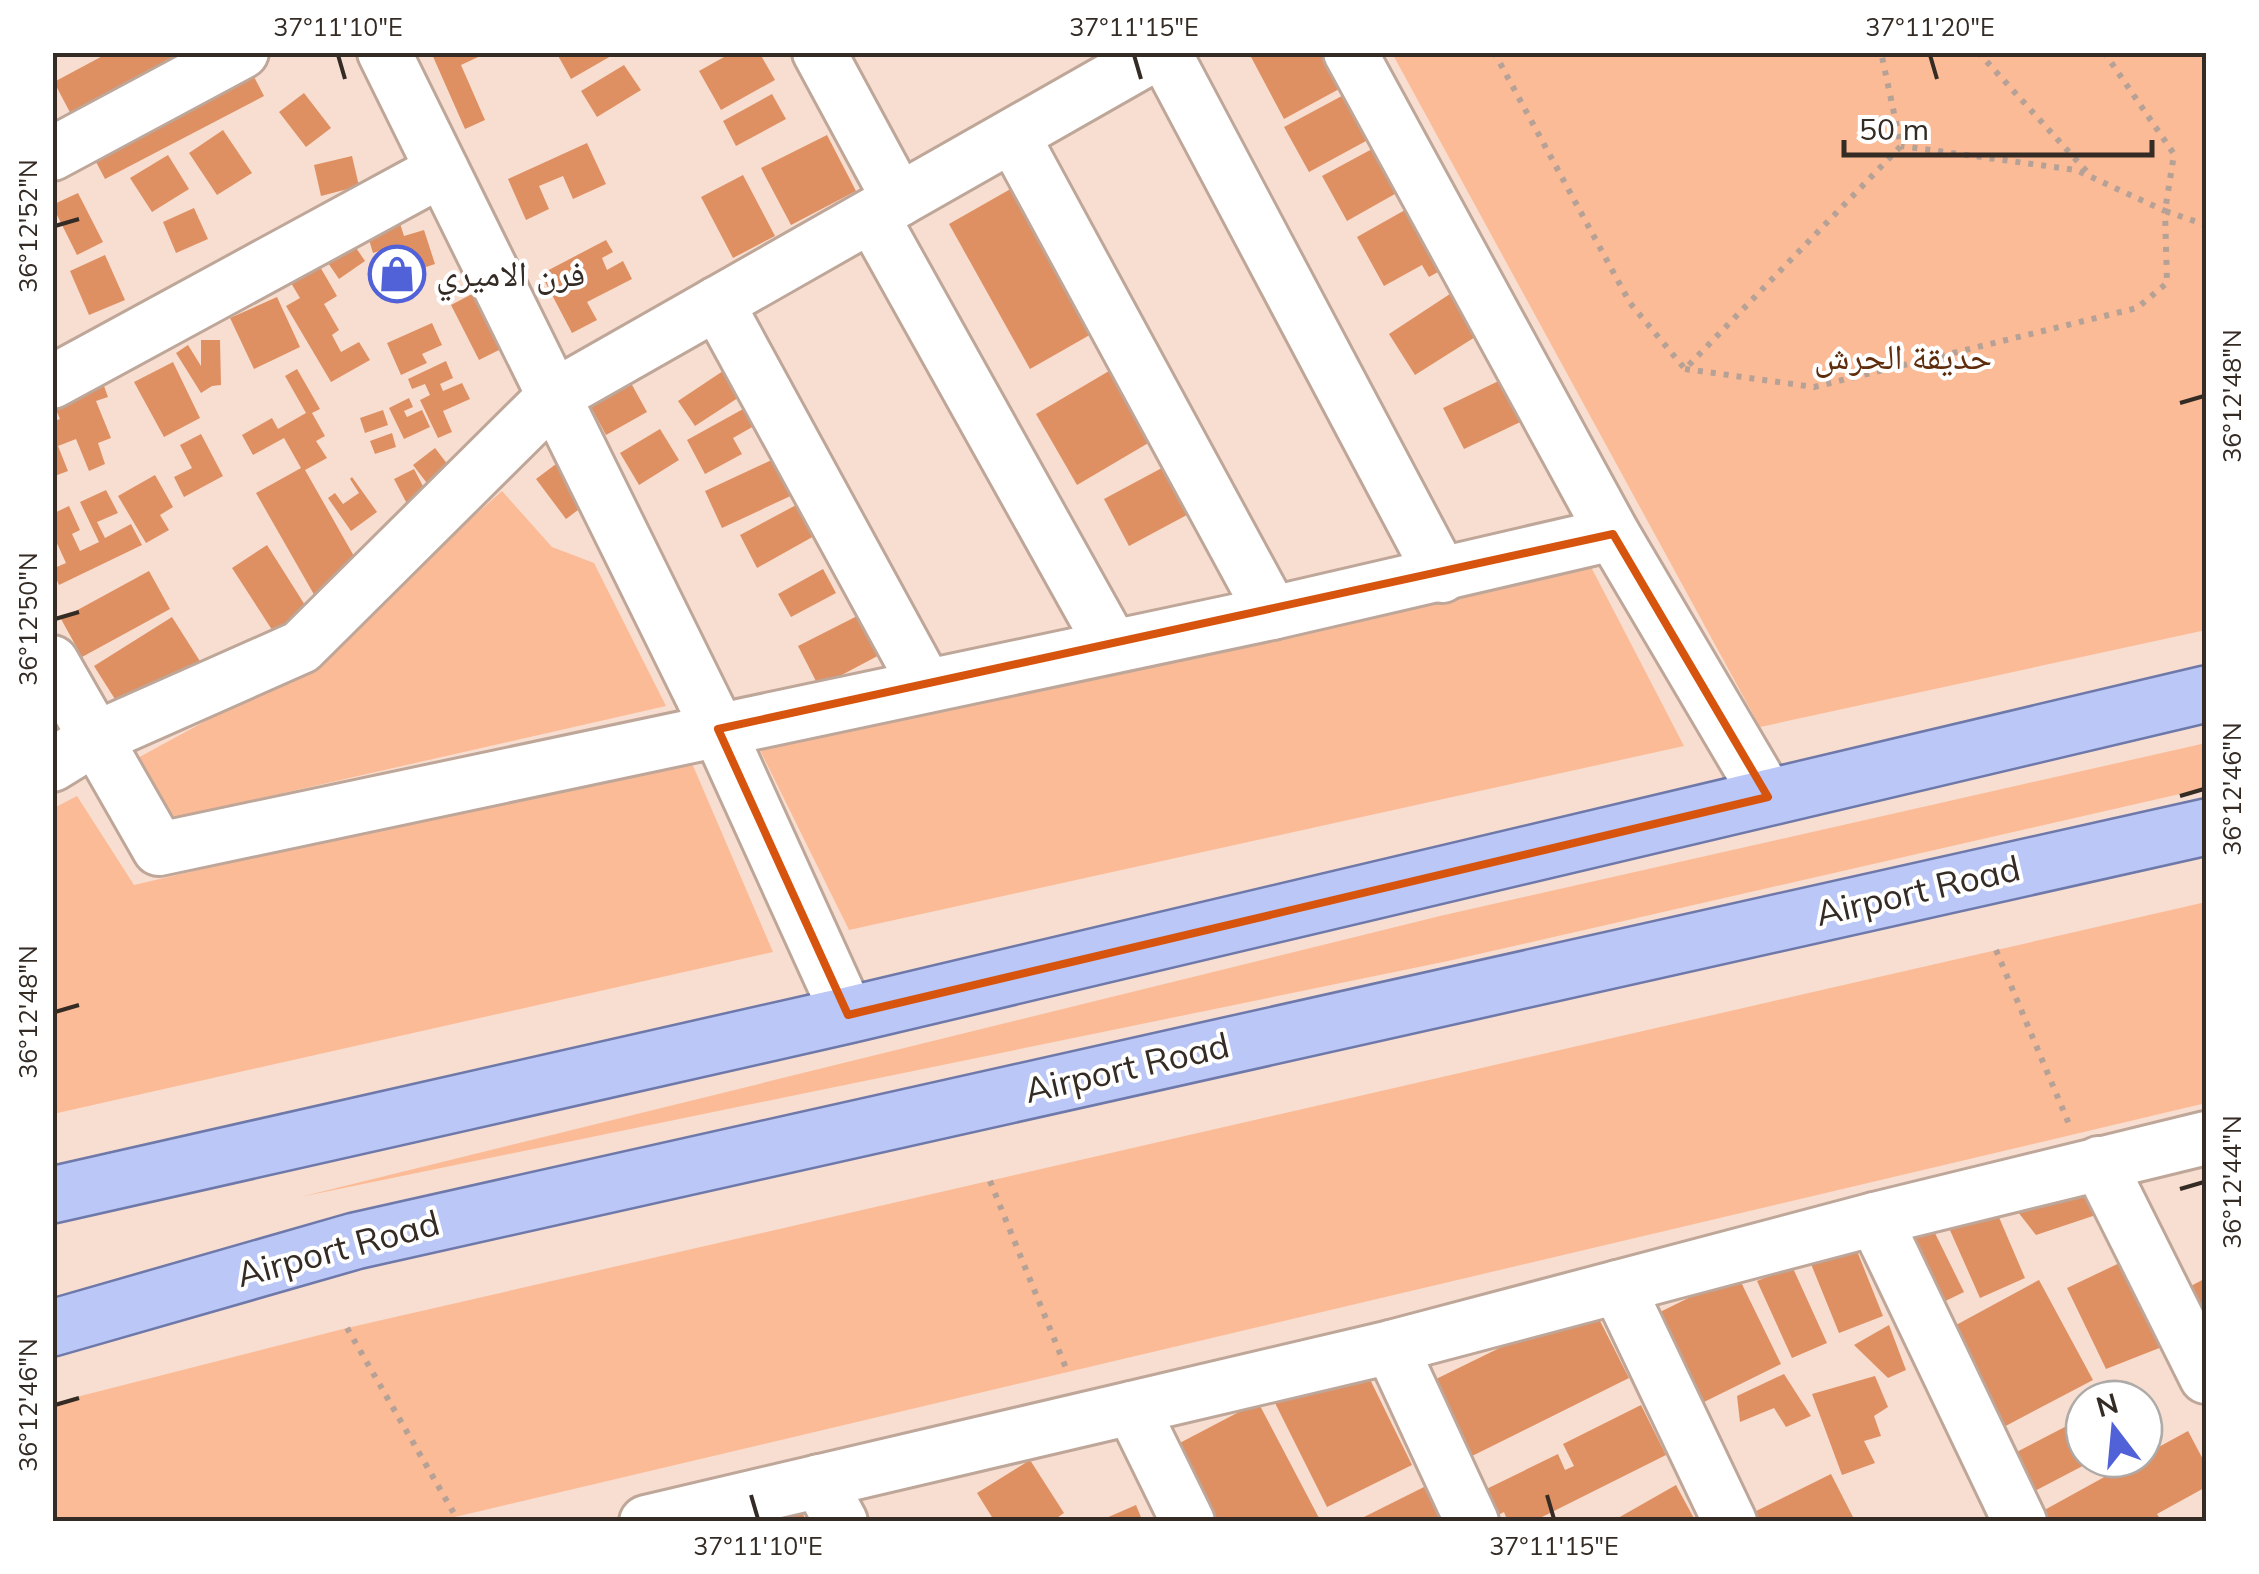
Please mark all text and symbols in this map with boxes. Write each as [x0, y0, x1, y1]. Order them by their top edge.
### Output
text: 37°11'10"E [273, 11, 403, 42]
text: 37°11'15"E [1069, 11, 1199, 42]
text: 37°11'20"E [1865, 11, 1995, 42]
scale bar [1844, 95, 2152, 157]
text: 50 m [1859, 110, 1929, 148]
text: 36°12'52"N [12, 159, 43, 293]
shop icon: فرن الاميري [367, 244, 427, 304]
place label: فرن الاميري [436, 251, 585, 302]
text: 36°12'48"N [2216, 329, 2247, 463]
park label: حديقة الحرش [1814, 334, 1992, 378]
text: 36°12'50"N [12, 552, 43, 686]
text: 36°12'46"N [2216, 722, 2247, 856]
street label: Airport Road [1811, 845, 2024, 935]
text: 36°12'48"N [12, 945, 43, 1079]
street label: Airport Road [1020, 1022, 1233, 1112]
text: 36°12'44"N [2216, 1115, 2247, 1249]
street label: Airport Road [231, 1200, 444, 1296]
text: 36°12'46"N [12, 1338, 43, 1472]
north arrow [2064, 1379, 2164, 1479]
text: N [2092, 1385, 2122, 1424]
text: 37°11'10"E [693, 1530, 823, 1561]
text: 37°11'15"E [1489, 1530, 1619, 1561]

